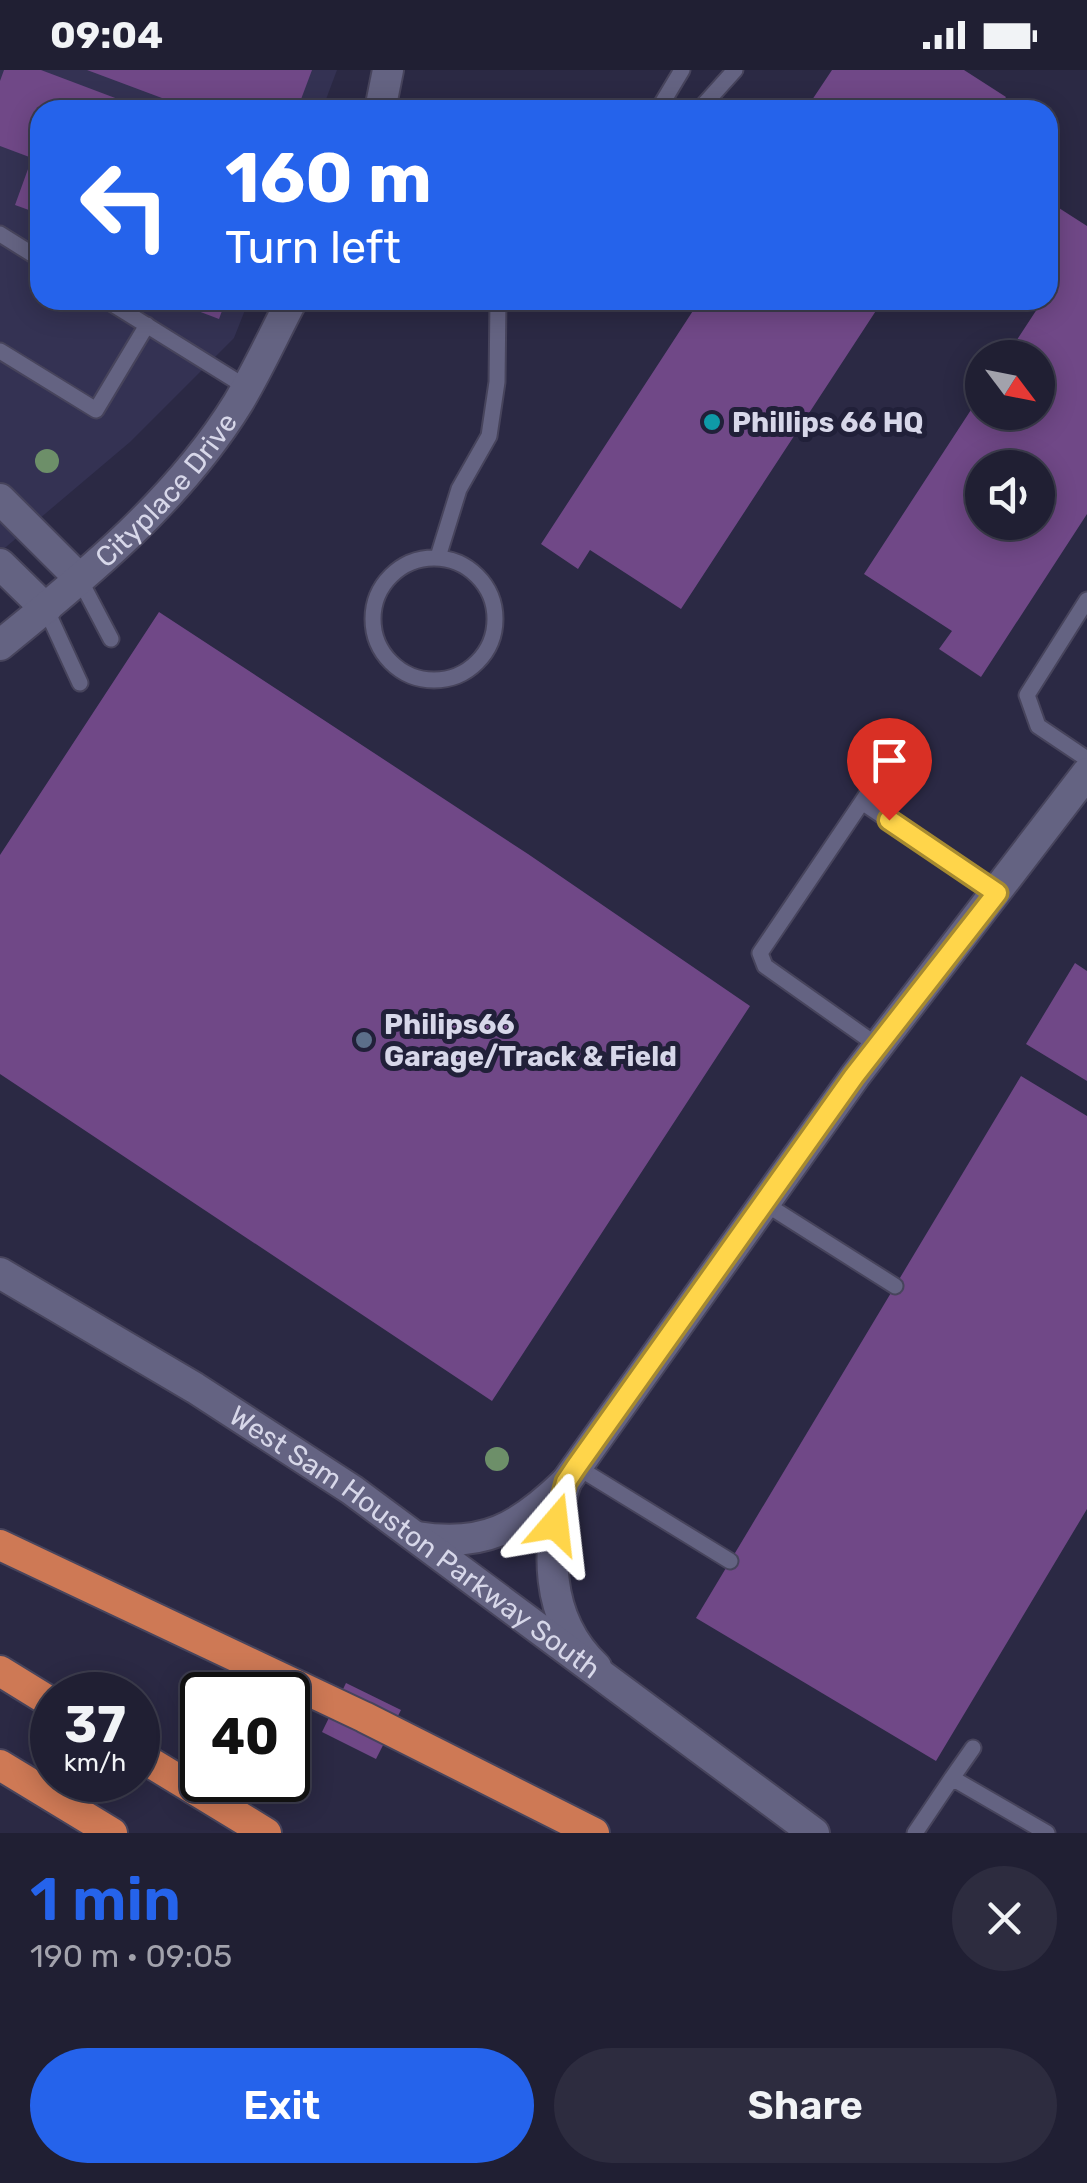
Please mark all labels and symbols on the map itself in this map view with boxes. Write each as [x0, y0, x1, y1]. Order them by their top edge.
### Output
north arrow [965, 340, 1055, 430]
street label: Cityplace Drive [88, 406, 244, 574]
place label: Phillips 66 HQ [732, 406, 924, 439]
marker: Phillips 66 HQ [701, 411, 723, 433]
pin [847, 718, 932, 821]
place label: Philips66 Garage/Track & Field [384, 1008, 677, 1073]
marker: Philips66 Garage/Track & Field [353, 1029, 375, 1051]
street label: West Sam Houston Parkway South [224, 1399, 607, 1685]
position arrow [503, 1472, 607, 1576]
speed limit sign: 40 [180, 1672, 310, 1802]

